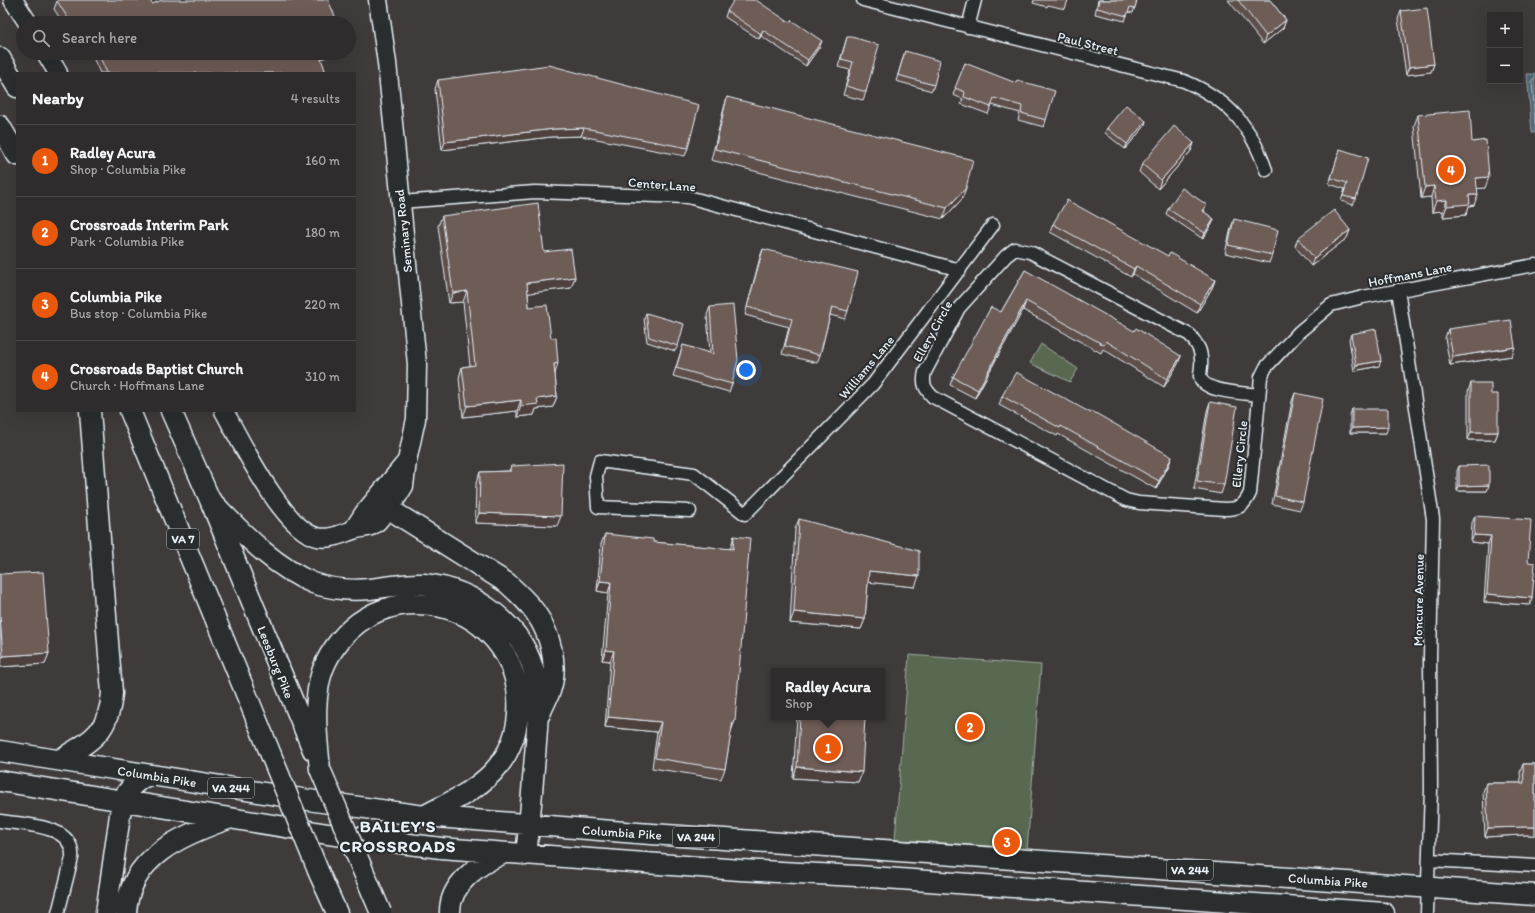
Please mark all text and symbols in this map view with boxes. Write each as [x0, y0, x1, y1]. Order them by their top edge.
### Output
map controls [1487, 12, 1523, 84]
button: + [1487, 12, 1523, 48]
search box [16, 16, 356, 60]
icon: search [30, 27, 52, 49]
text: Search here [62, 29, 137, 47]
street label: Paul Street [1056, 29, 1120, 58]
button: − [1487, 48, 1523, 84]
text: Nearby [32, 88, 84, 108]
text: 4 results [291, 91, 340, 106]
text: Radley Acura [70, 144, 155, 162]
text: 1 [42, 153, 48, 168]
text: 160 m [305, 153, 340, 168]
pin: 4 [1438, 155, 1464, 185]
text: Shop · Columbia Pike [70, 162, 186, 177]
street label: Center Lane [628, 175, 696, 194]
street label: Seminary Road [392, 189, 415, 273]
text: Crossroads Interim Park [70, 216, 228, 234]
text: 2 [42, 225, 48, 240]
text: 180 m [305, 225, 340, 240]
text: Park · Columbia Pike [70, 234, 184, 249]
street label: Hoffmans Lane [1367, 259, 1453, 290]
text: Columbia Pike [70, 288, 162, 306]
text: 3 [41, 297, 49, 312]
text: 220 m [304, 297, 340, 312]
street label: Ellery Circle [910, 298, 955, 364]
text: Bus stop · Columbia Pike [70, 306, 207, 321]
street label: Williams Lane [836, 333, 897, 402]
text: Crossroads Baptist Church [70, 360, 243, 378]
your location [736, 360, 756, 380]
text: 4 [41, 369, 49, 384]
text: 310 m [305, 369, 340, 384]
text: Church · Hoffmans Lane [70, 378, 205, 393]
street label: Ellery Circle [1229, 420, 1250, 488]
road number: VA 7 [167, 529, 199, 549]
street label: Moncure Avenue [1410, 554, 1427, 646]
street label: Leesburg Pike [254, 624, 297, 701]
popup [771, 668, 885, 720]
text: Radley Acura [785, 678, 871, 696]
text: Shop [785, 696, 813, 711]
pin: 2 [957, 712, 983, 742]
pin: 1 [815, 733, 841, 763]
street label: Columbia Pike [116, 763, 198, 790]
road number: VA 244 [208, 778, 254, 798]
district label: BAILEY'S CROSSROADS [340, 816, 456, 856]
street label: Columbia Pike [582, 822, 662, 843]
road number: VA 244 [673, 827, 719, 847]
pin: 3 [994, 827, 1020, 857]
road number: VA 244 [1167, 860, 1213, 880]
street label: Columbia Pike [1288, 870, 1368, 891]

